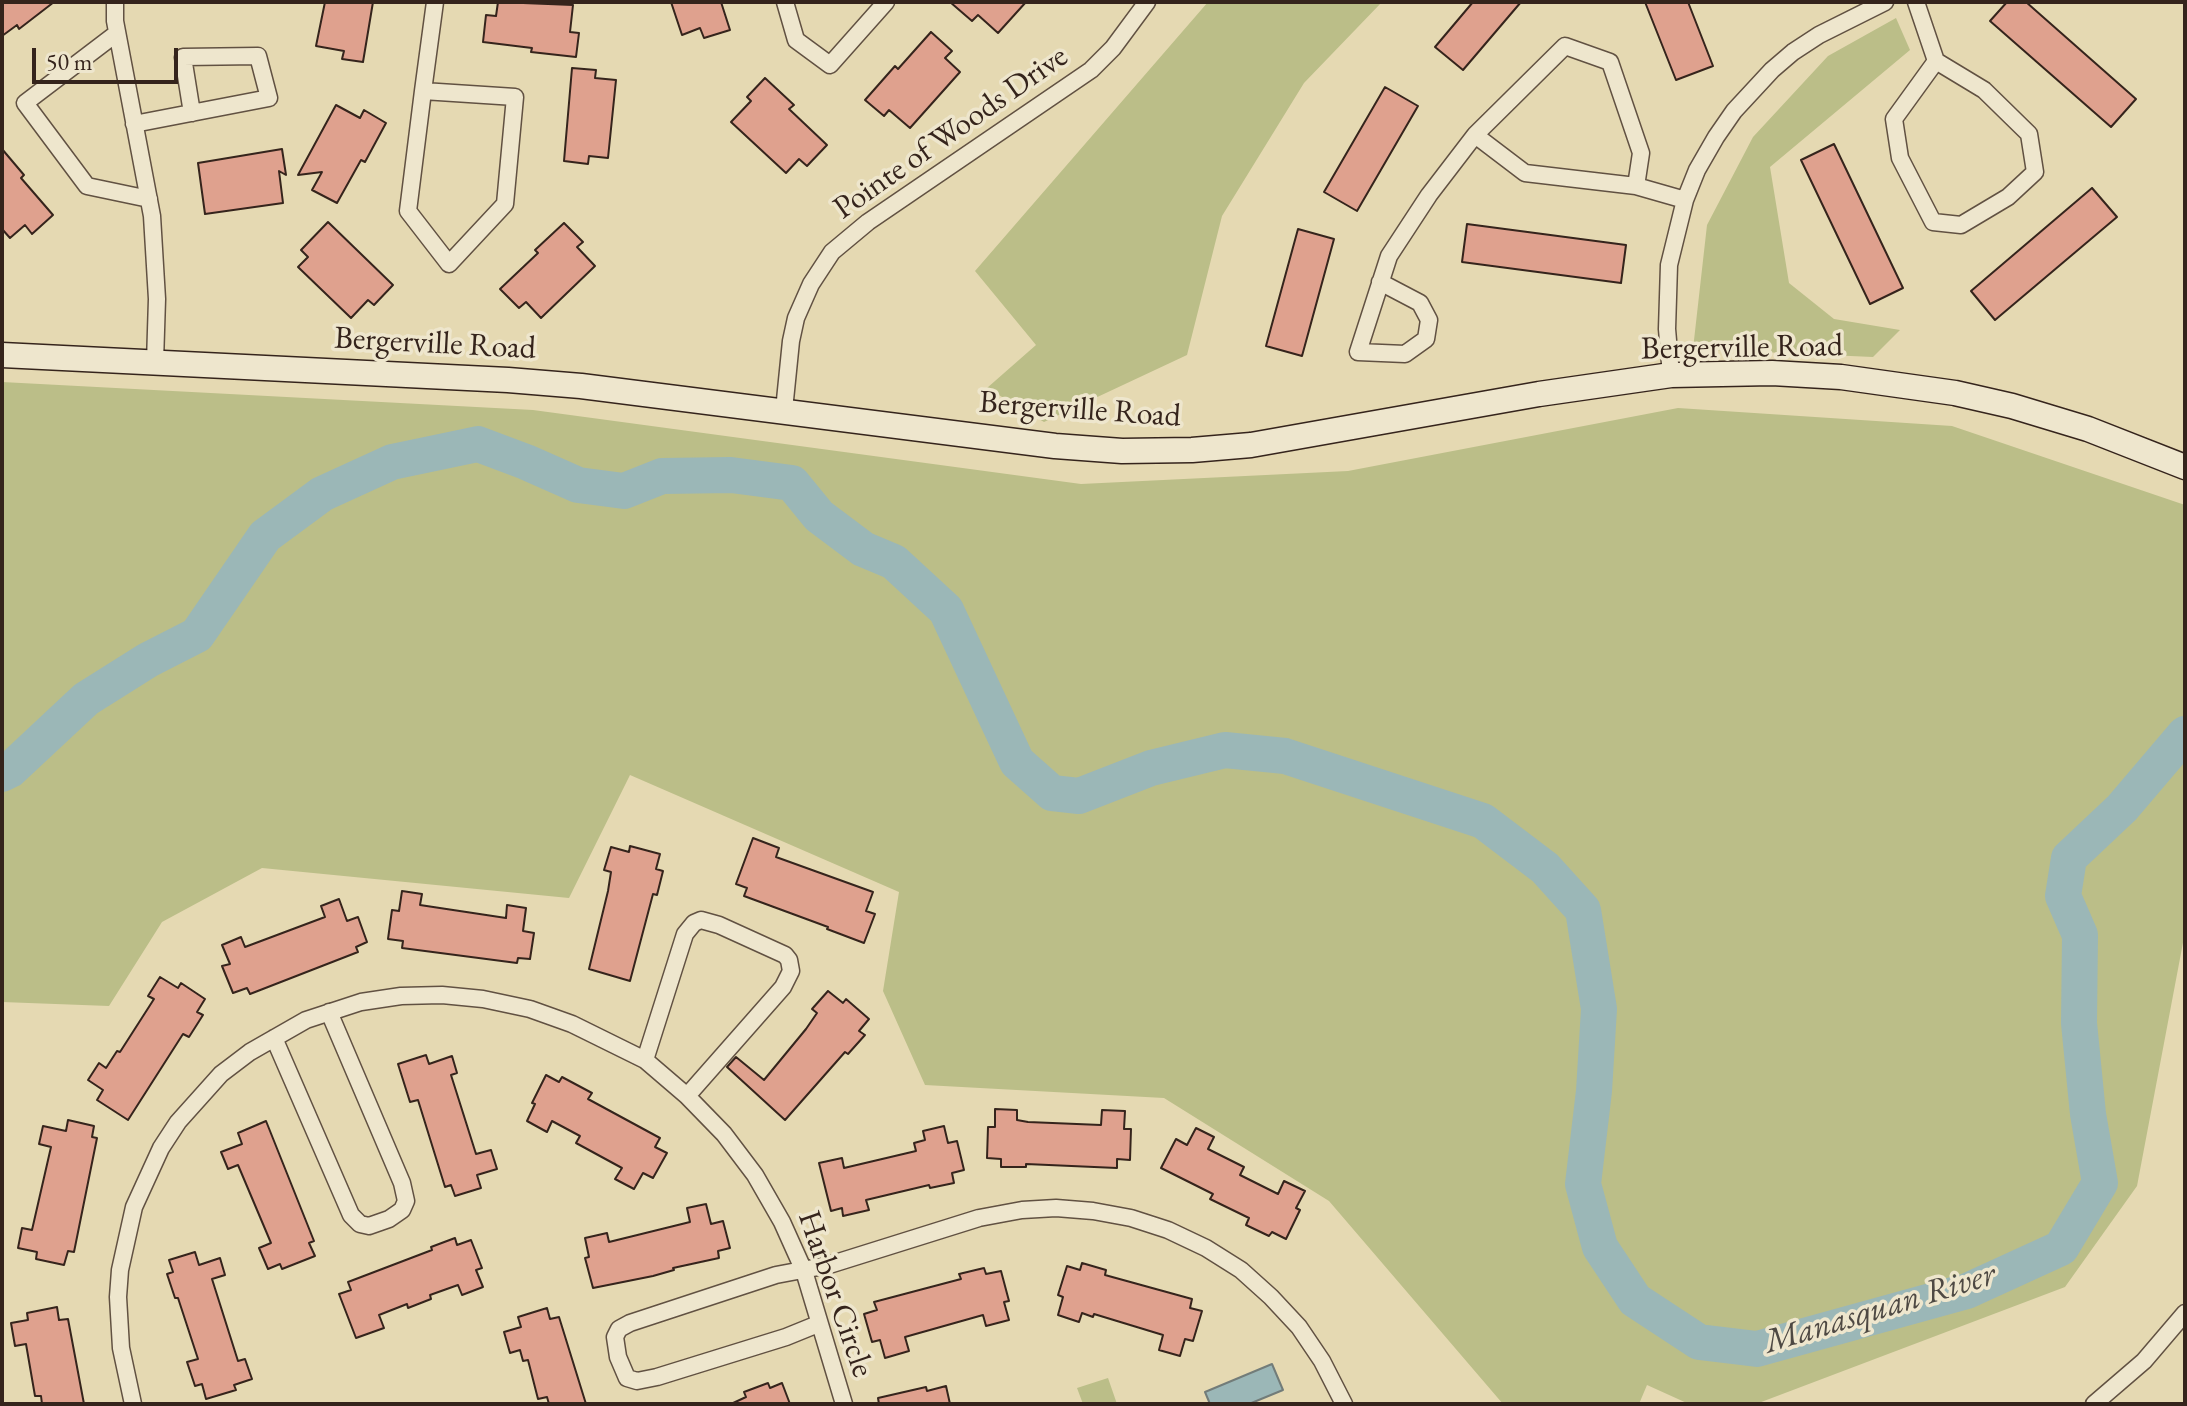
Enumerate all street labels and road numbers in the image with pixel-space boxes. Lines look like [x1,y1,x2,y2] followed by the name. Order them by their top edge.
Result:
[827,38,1075,228] street label: Pointe of Woods Drive
[333,320,537,368] street label: Bergerville Road
[1641,327,1843,369] street label: Bergerville Road
[978,384,1182,436] street label: Bergerville Road
[789,1206,881,1382] street label: Harbor Circle

